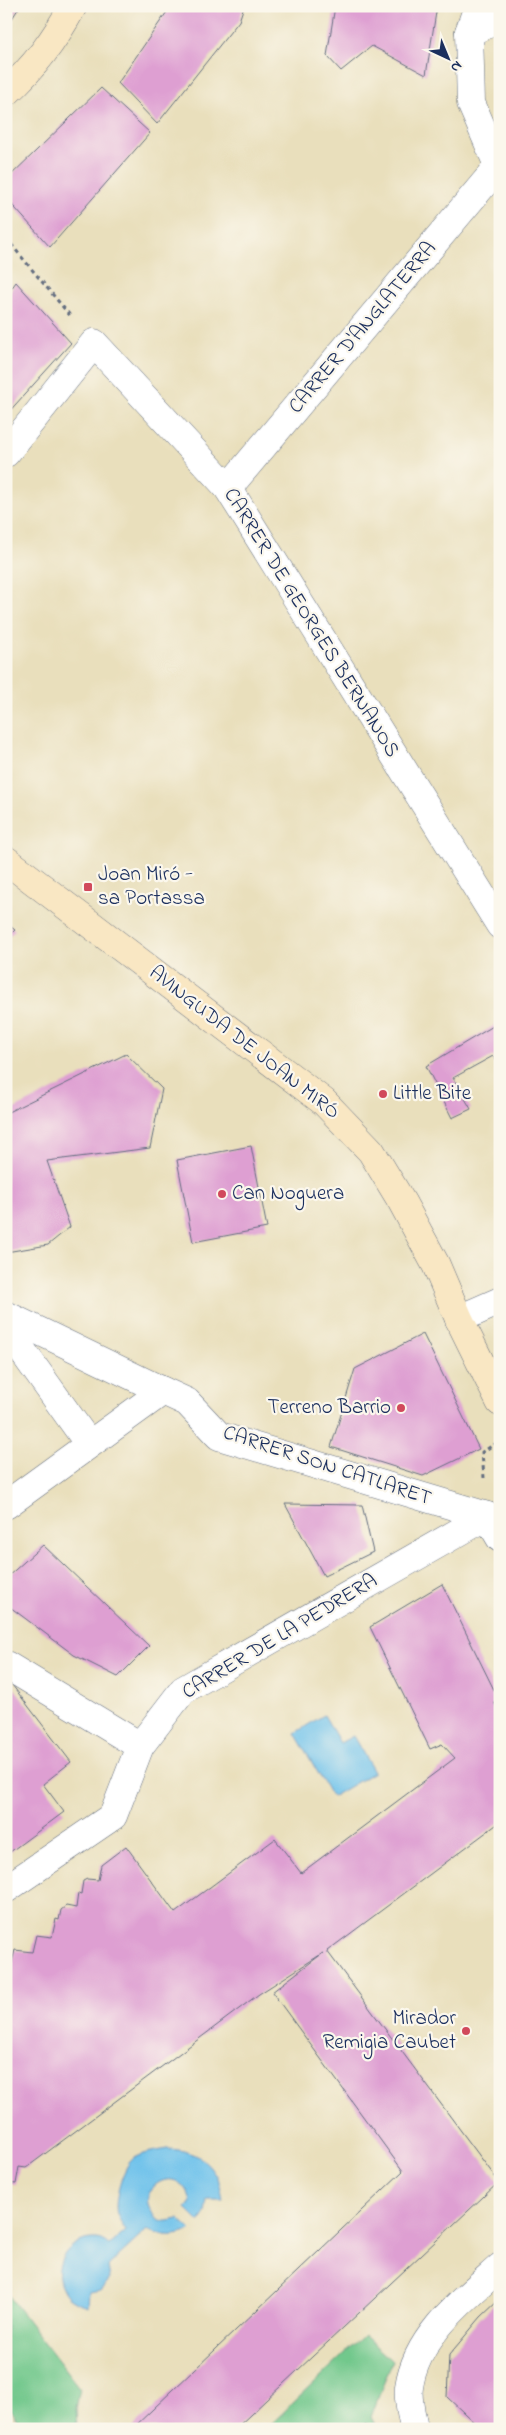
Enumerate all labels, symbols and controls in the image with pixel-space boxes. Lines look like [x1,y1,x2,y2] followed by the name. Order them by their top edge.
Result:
[424,32,474,82] north arrow
[445,55,467,77] text: N
[282,235,444,421] street label: CARRER D'ANGLATERRA
[215,483,407,763] street label: CARRER DE GEORGES BERNANOS
[98,860,205,914] place label: Joan Miró - sa Portassa
[82,881,94,893] marker: Joan Miró - sa Portassa
[142,959,346,1127] street label: AVINGUDA DE JOAN MIRÓ
[393,1079,472,1109] place label: Little Bite
[377,1088,389,1100] marker: Little Bite
[232,1179,344,1211] place label: Can Noguera
[216,1188,228,1200] marker: Can Noguera
[267,1393,391,1423] place label: Terreno Barrio
[395,1402,407,1414] marker: Terreno Barrio
[219,1418,435,1514] street label: CARRER SON CATLARET
[177,1567,383,1707] street label: CARRER DE LA PEDRERA
[323,2004,456,2060] place label: Mirador Remigia Caubet
[460,2025,472,2037] marker: Mirador Remigia Caubet

